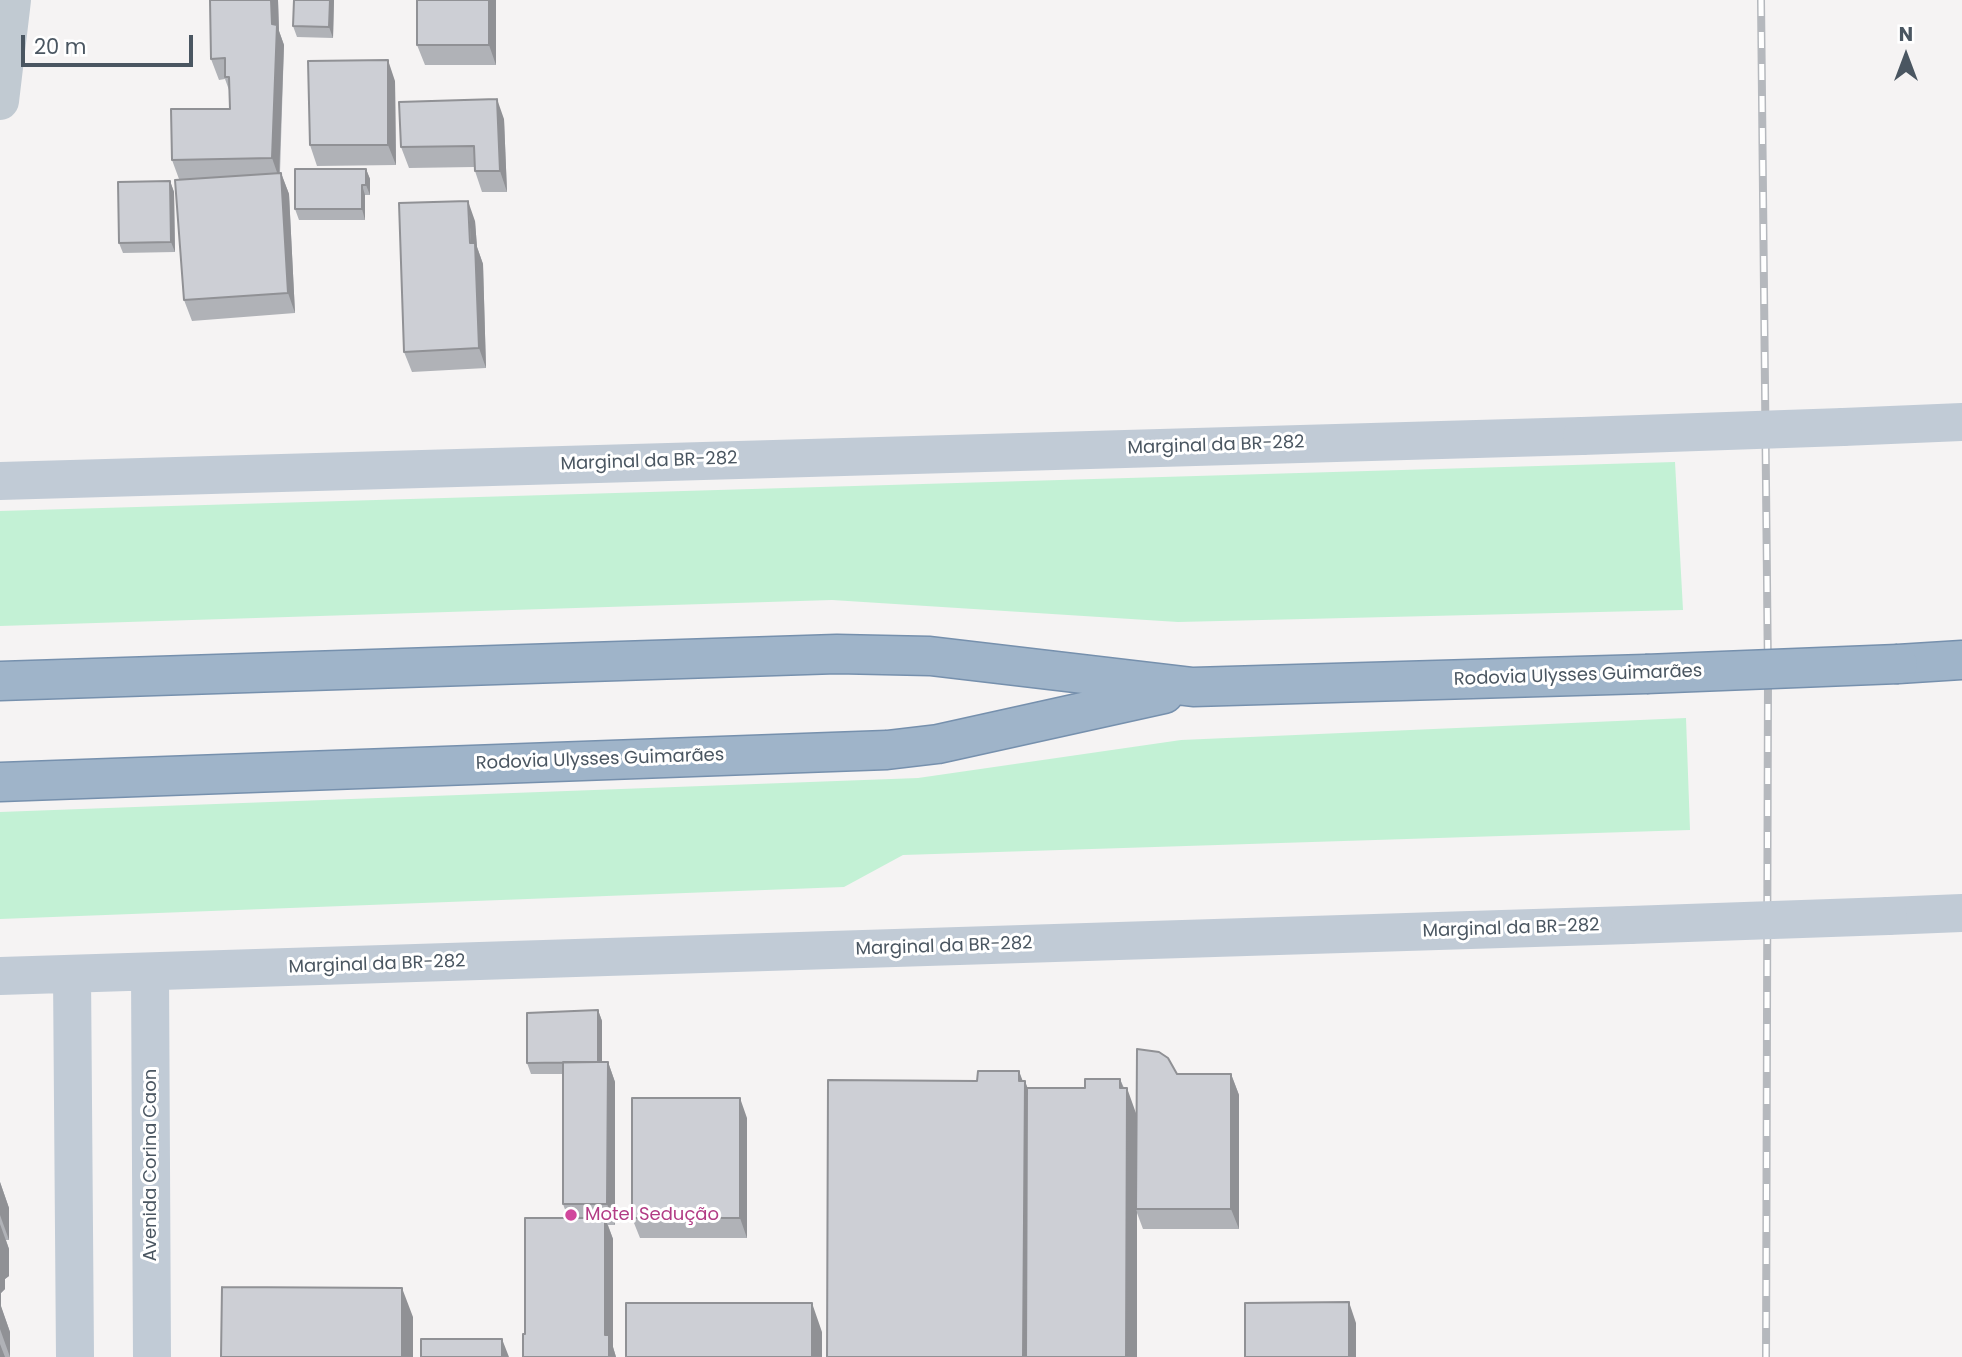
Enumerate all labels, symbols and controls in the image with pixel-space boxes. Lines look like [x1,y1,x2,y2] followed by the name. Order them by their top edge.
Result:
[24,21,196,65] scale bar
[1871,21,1941,91] north arrow
[1899,21,1913,48] text: N
[34,32,87,61] text: 20 m
[1127,432,1305,460] street label: Marginal da BR-282
[560,448,738,476] street label: Marginal da BR-282
[1453,661,1703,691] street label: Rodovia Ulysses Guimarães
[475,745,725,775] street label: Rodovia Ulysses Guimarães
[1422,915,1600,943] street label: Marginal da BR-282
[855,933,1033,961] street label: Marginal da BR-282
[288,951,466,979] street label: Marginal da BR-282
[140,1069,162,1261] street label: Avenida Corina Caon
[585,1204,719,1226] place label: Motel Sedução
[563,1207,579,1223] marker: Motel Sedução

